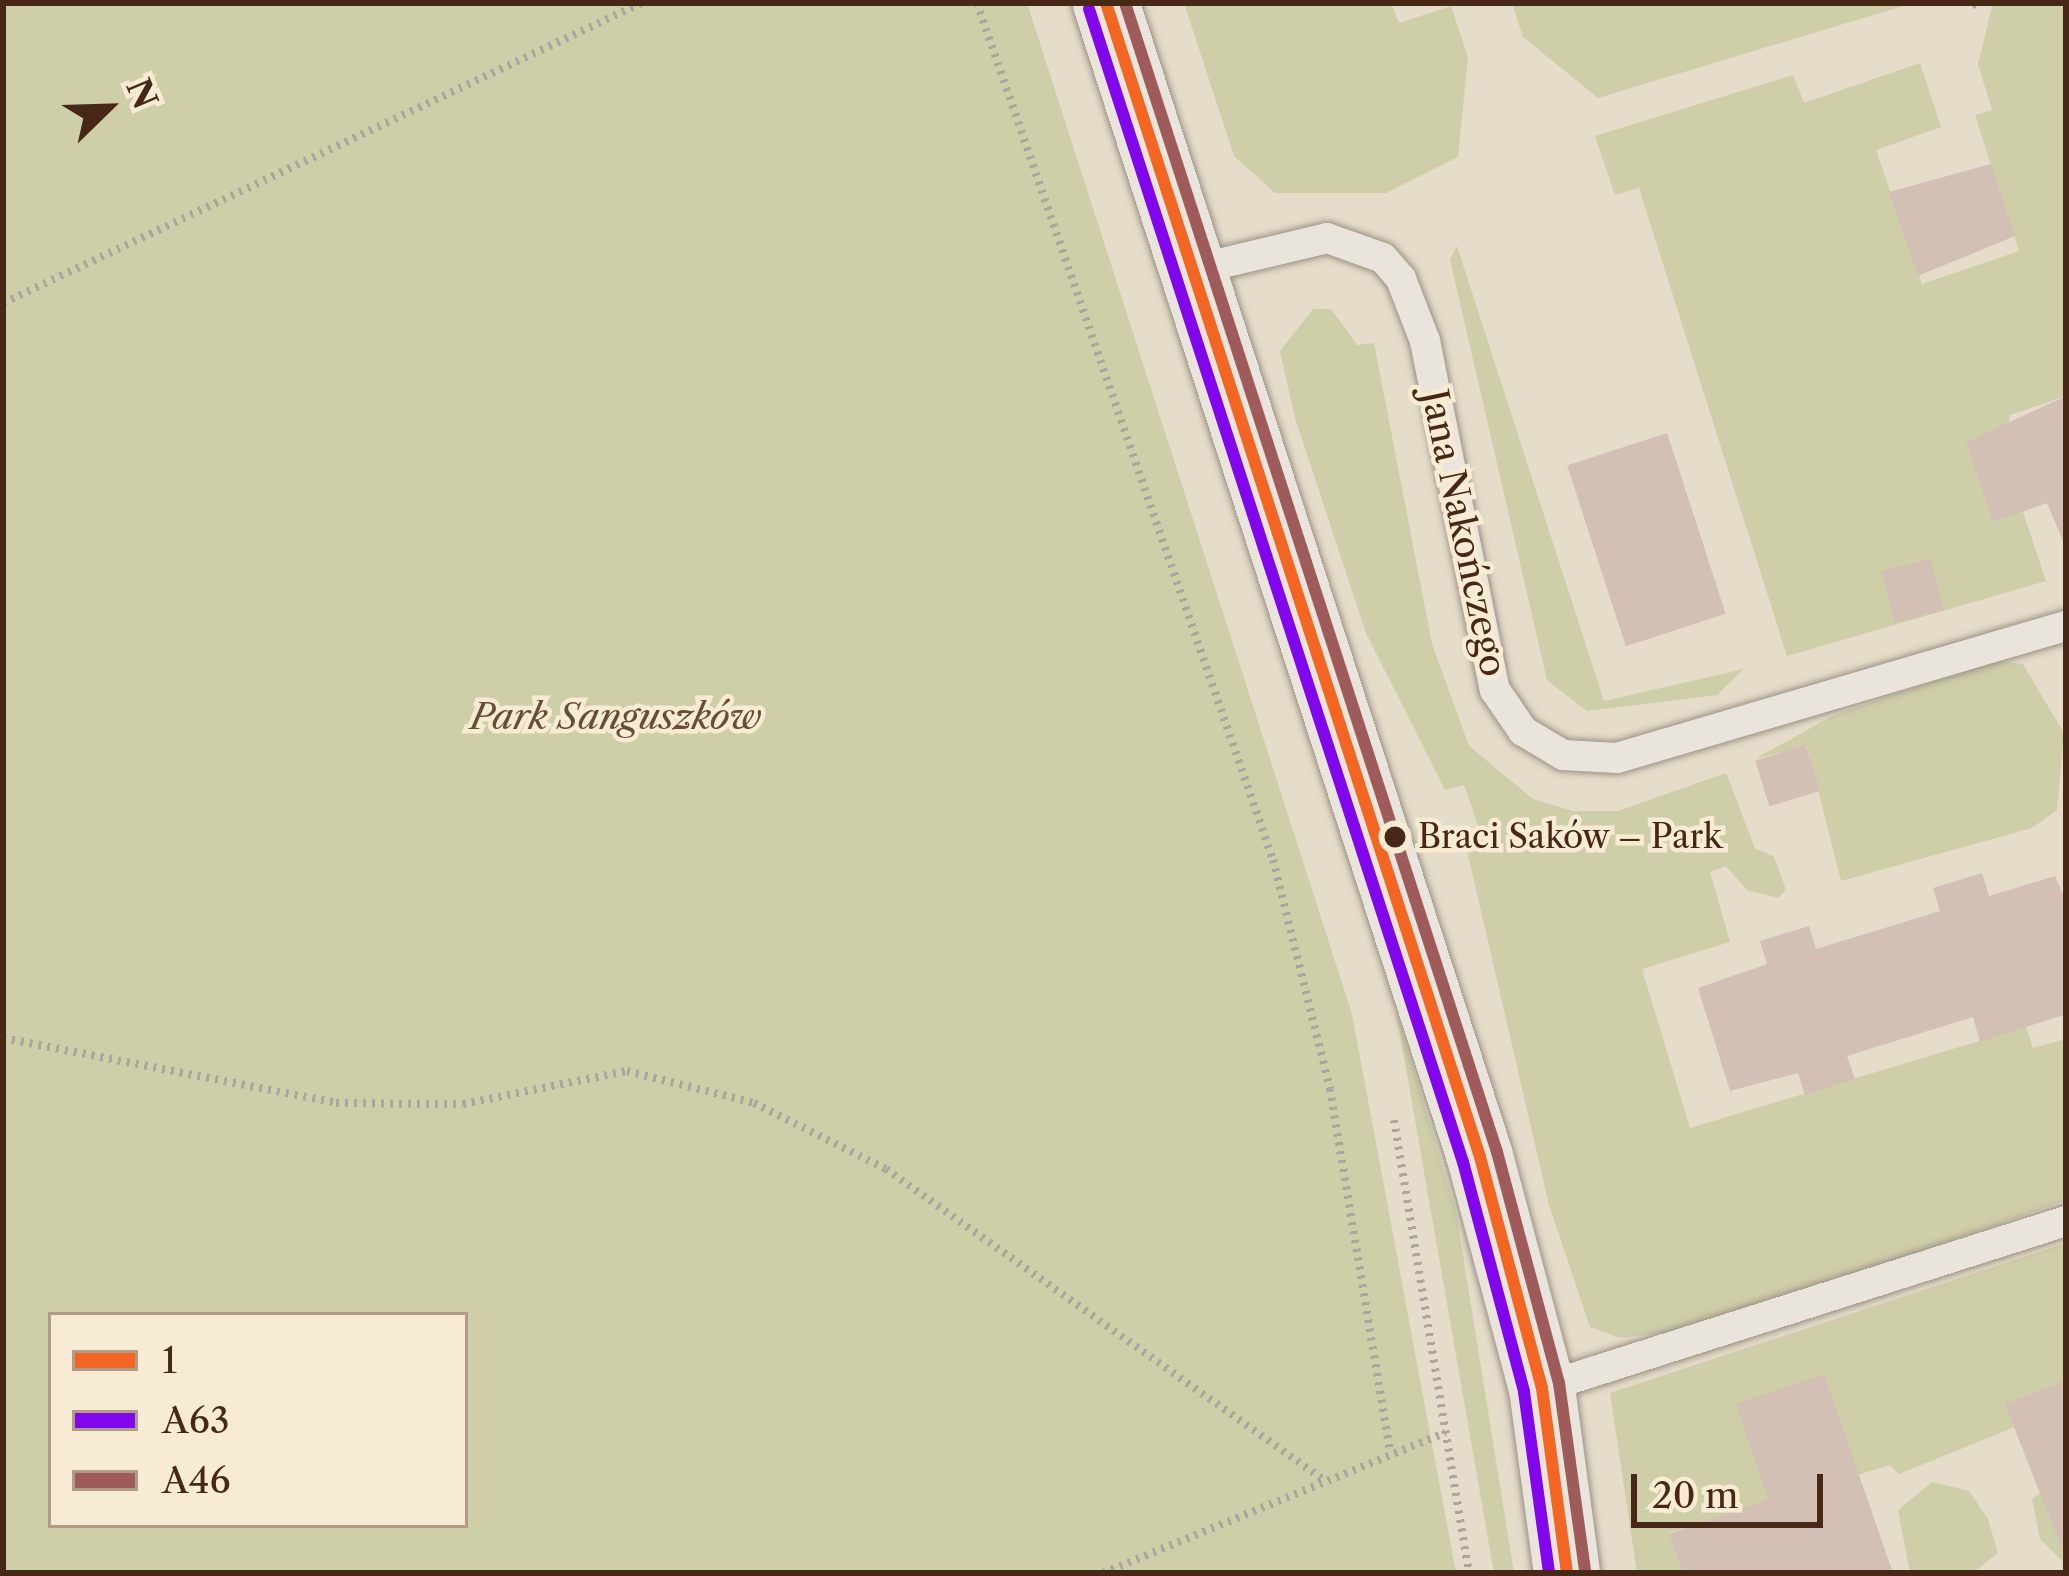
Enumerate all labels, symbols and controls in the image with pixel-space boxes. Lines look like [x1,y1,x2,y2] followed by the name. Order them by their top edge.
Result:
[48,48,168,168] north arrow
[117,73,166,115] text: N
[1412,386,1516,680] street label: Jana Nakończego
[470,695,762,739] park label: Park Sanguszków
[1418,817,1723,857] place label: Braci Saków – Park
[1384,826,1406,848] marker: Braci Saków – Park
[48,1312,468,1528] legend
[162,1338,177,1382] text: 1
[162,1398,230,1442] text: A63
[1637,1450,1829,1524] scale bar
[162,1458,231,1502] text: A46
[1652,1473,1739,1517] text: 20 m

